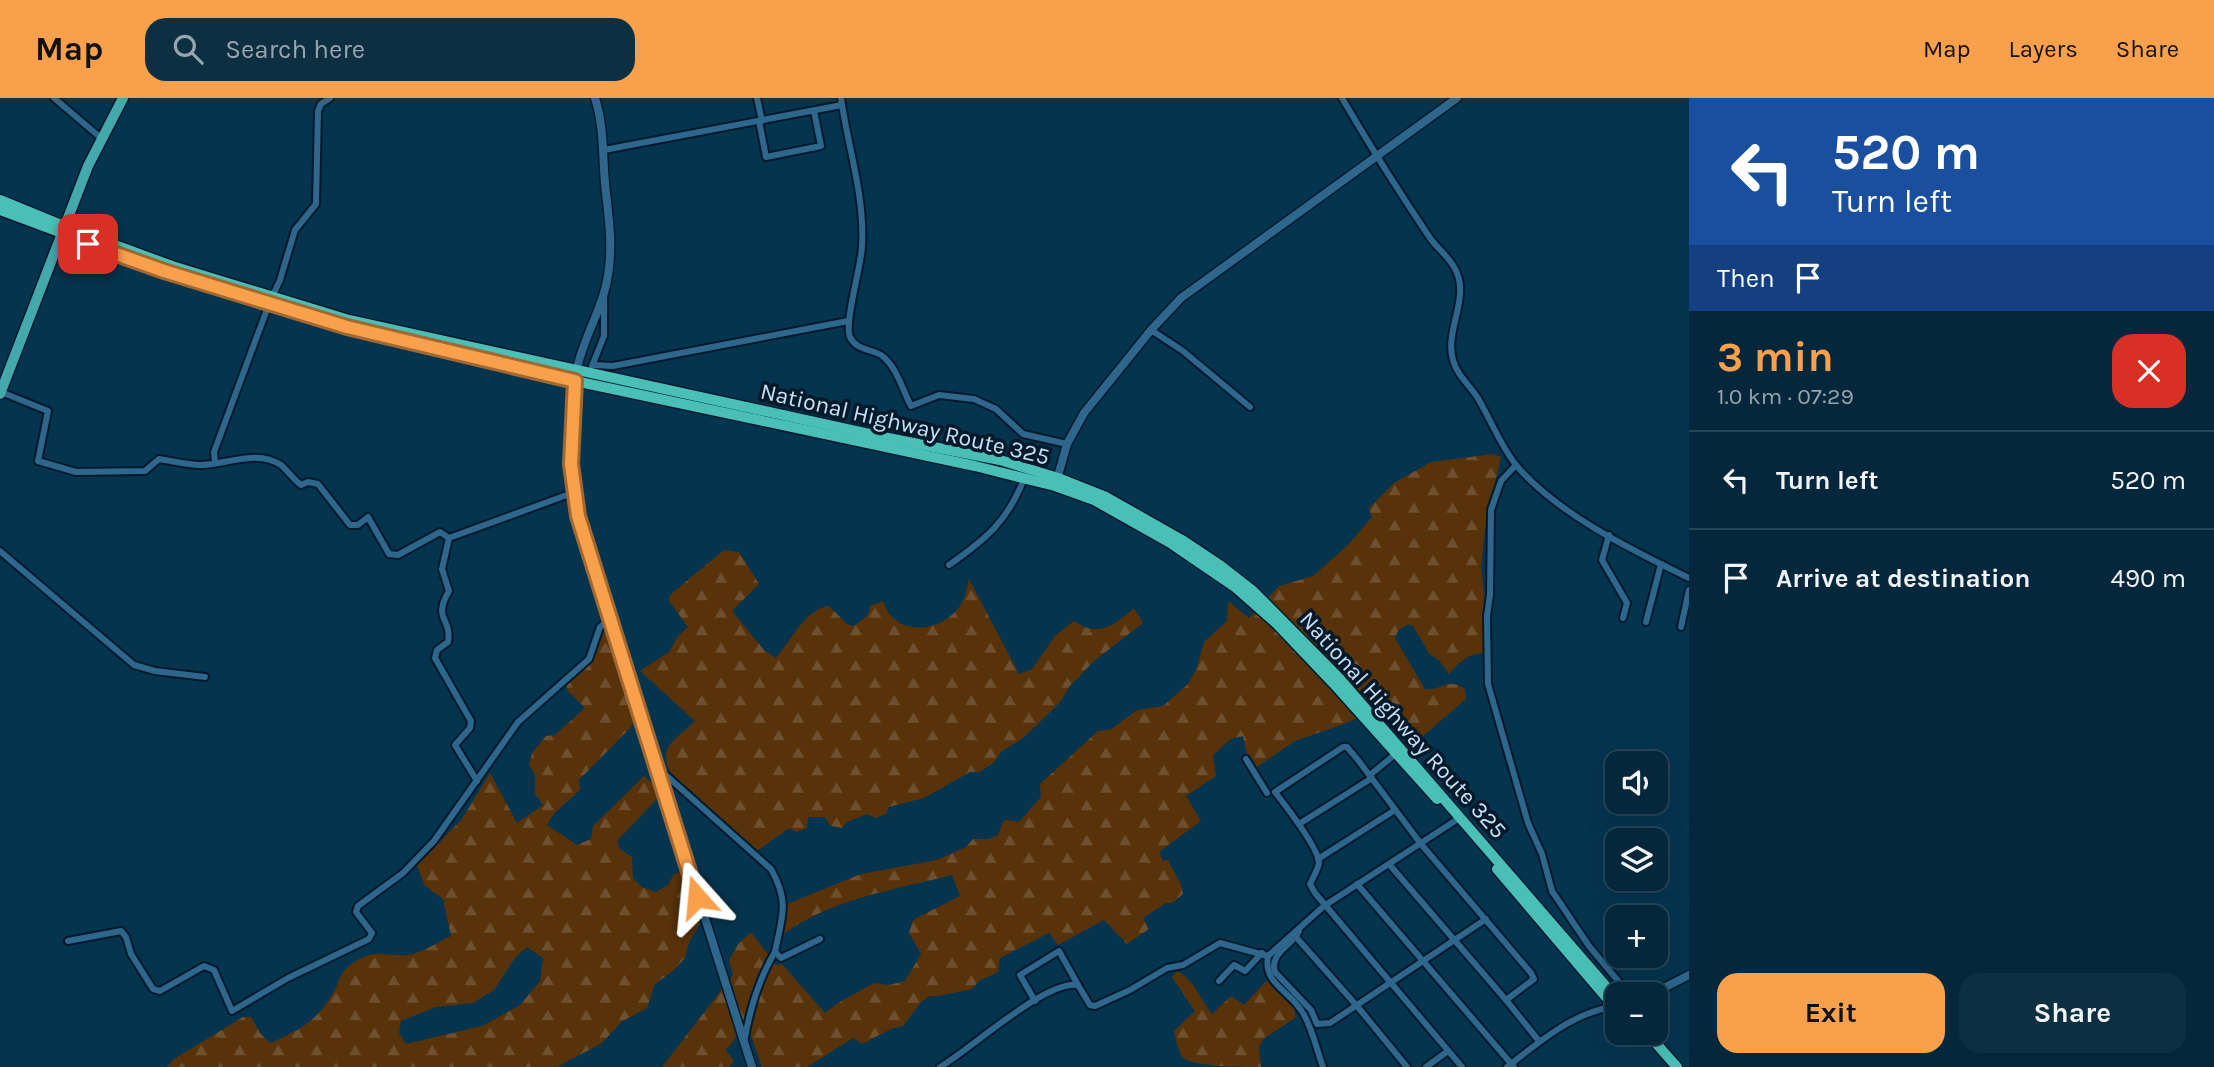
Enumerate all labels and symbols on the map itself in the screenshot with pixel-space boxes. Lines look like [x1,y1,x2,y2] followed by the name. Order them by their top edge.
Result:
[58,214,118,274] pin
[758,378,1052,470] street label: National Highway Route 325
[1294,606,1512,844] street label: National Highway Route 325
[660,860,734,934] position arrow

